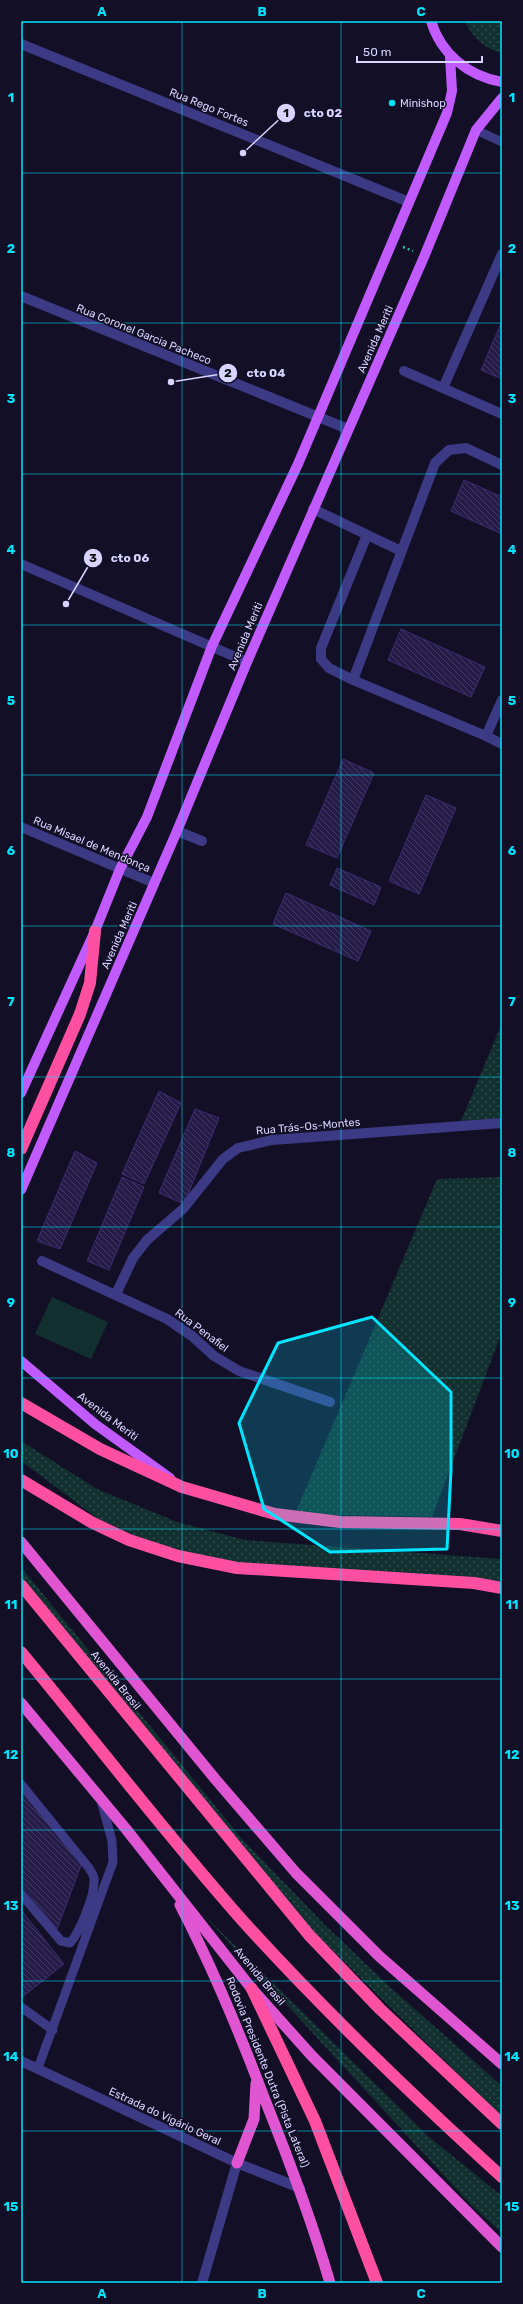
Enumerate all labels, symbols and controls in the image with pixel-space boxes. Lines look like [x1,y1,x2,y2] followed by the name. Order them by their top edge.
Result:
[97,4,107,19] text: A
[257,4,267,19] text: B
[416,4,426,19] text: C
[357,38,482,64] scale bar
[363,45,391,59] text: 50 m
[167,86,251,129] street label: Rua Rego Fortes
[8,90,14,105] text: 1
[509,90,515,105] text: 1
[400,97,446,110] place label: Minishop
[387,98,397,108] marker: Minishop
[276,101,350,125] callout: cto 02
[283,106,289,120] text: 1
[304,106,342,120] text: cto 02
[7,241,15,256] text: 2
[508,241,516,256] text: 2
[74,301,213,368] street label: Rua Coronel Garcia Pacheco
[355,303,396,375] street label: Avenida Meriti
[218,361,293,385] callout: cto 04
[224,366,232,380] text: 2
[247,366,285,380] text: cto 04
[7,391,16,406] text: 3
[508,391,517,406] text: 3
[7,542,16,557] text: 4
[508,542,517,557] text: 4
[83,546,158,570] callout: cto 06
[89,551,97,565] text: 3
[111,551,149,565] text: cto 06
[225,600,266,672] street label: Avenida Meriti
[7,693,15,708] text: 5
[508,693,516,708] text: 5
[31,814,152,875] street label: Rua Misael de Mendonça
[7,843,16,858] text: 6
[508,843,517,858] text: 6
[99,899,140,971] street label: Avenida Meriti
[7,994,15,1009] text: 7
[508,994,516,1009] text: 7
[255,1115,361,1138] street label: Rua Trás-Os-Montes
[7,1145,16,1160] text: 8
[508,1145,517,1160] text: 8
[7,1295,15,1310] text: 9
[508,1295,516,1310] text: 9
[173,1306,231,1355] street label: Rua Penafiel
[75,1389,141,1443] street label: Avenida Meriti
[3,1446,19,1461] text: 10
[504,1446,520,1461] text: 10
[5,1597,17,1612] text: 11
[506,1597,518,1612] text: 11
[88,1648,143,1712] street label: Avenida Brasil
[4,1747,18,1762] text: 12
[505,1747,519,1762] text: 12
[3,1898,19,1913] text: 13
[504,1898,520,1913] text: 13
[231,1944,288,2008] street label: Avenida Brasil
[223,1975,312,2170] street label: Rodovia Presidente Dutra (Pista Lateral)
[3,2049,19,2064] text: 14
[504,2049,520,2064] text: 14
[107,2085,223,2148] street label: Estrada do Vigário Geral
[4,2199,18,2214] text: 15
[505,2199,519,2214] text: 15
[97,2286,107,2301] text: A
[257,2286,267,2301] text: B
[416,2286,426,2301] text: C

